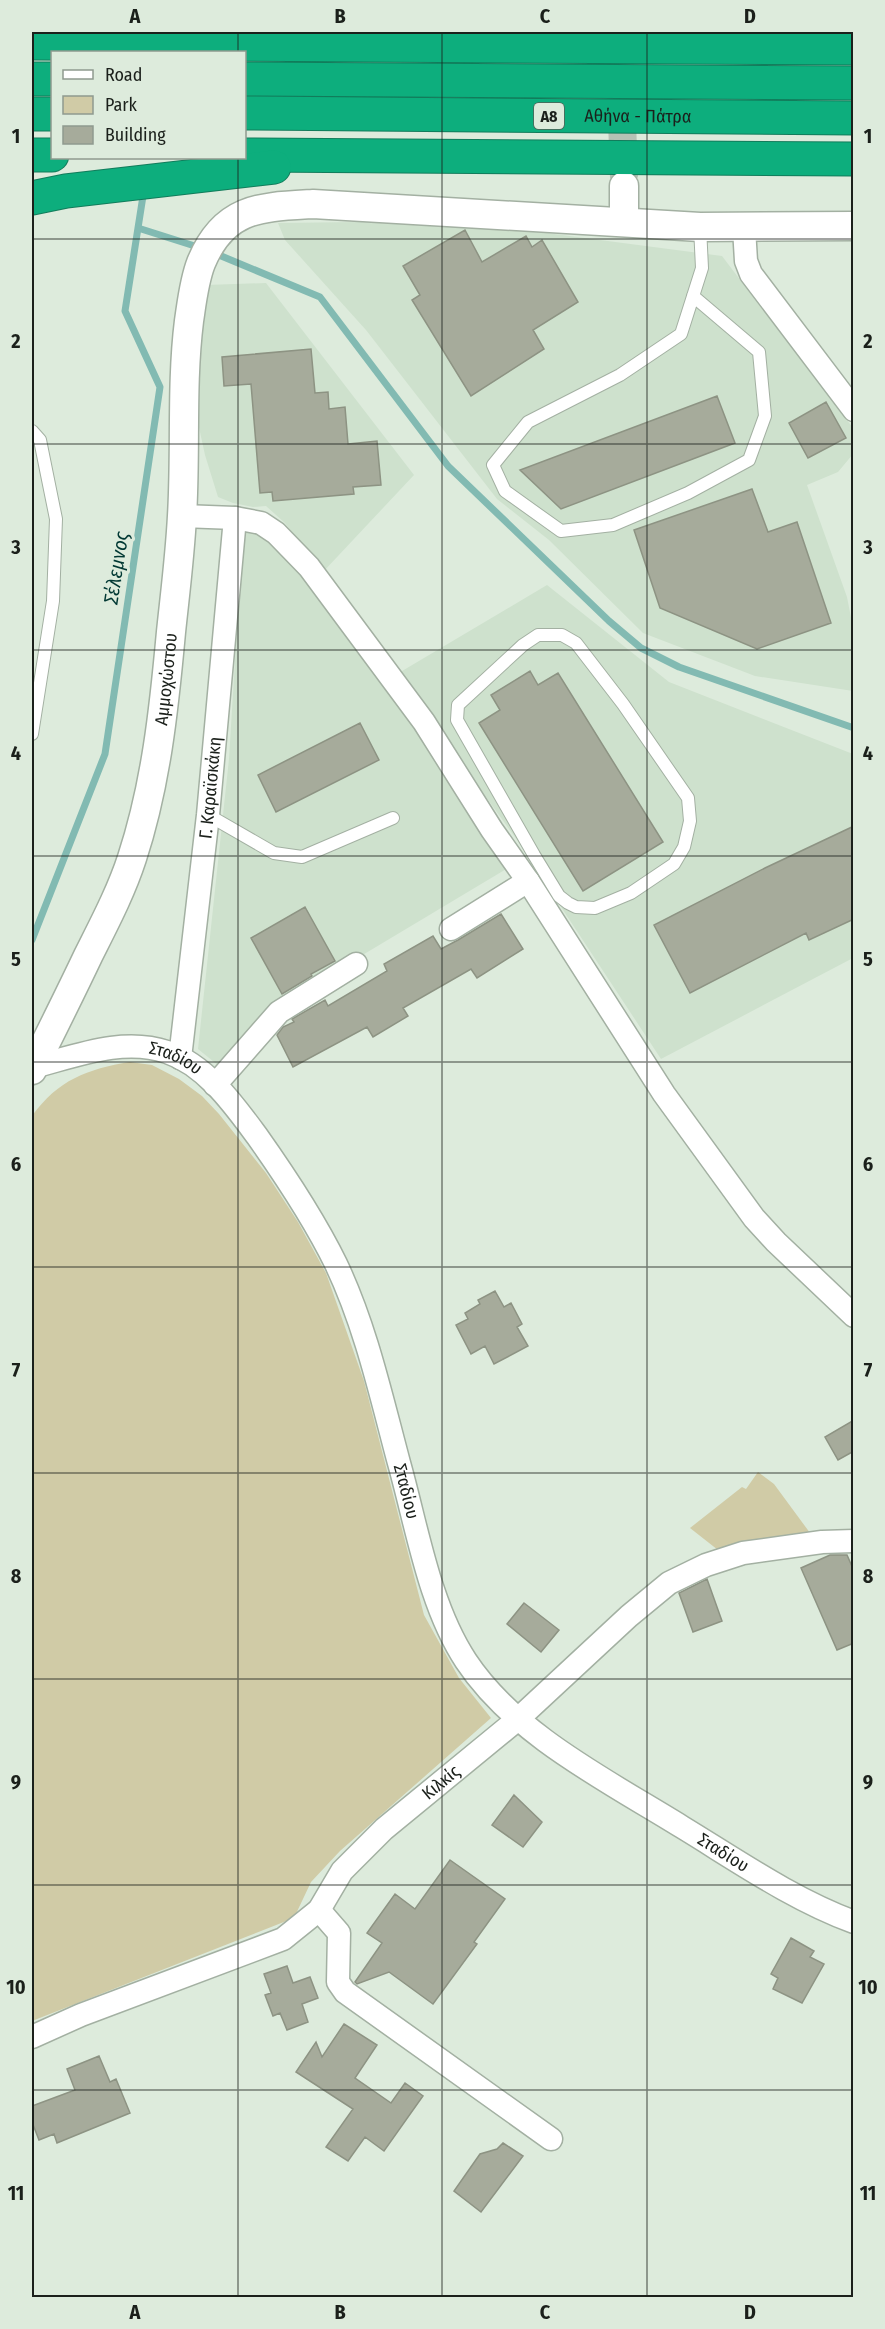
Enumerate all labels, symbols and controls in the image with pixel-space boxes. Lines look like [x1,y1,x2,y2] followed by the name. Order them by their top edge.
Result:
[129,4,142,28] text: A
[334,4,346,28] text: B
[540,4,551,28] text: C
[744,4,756,28] text: D
[51,51,246,159] legend
[105,64,142,86] text: Road
[105,94,138,116] text: Park
[534,103,564,129] road number: Α8
[584,105,692,128] street label: Αθήνα - Πάτρα
[12,124,20,148] text: 1
[105,124,166,146] text: Building
[864,124,872,148] text: 1
[10,329,21,353] text: 2
[862,329,873,353] text: 2
[98,529,134,606] water label: Σέλεμνος
[10,535,21,559] text: 3
[862,535,873,559] text: 3
[150,632,182,727] street label: Αμμοχώστου
[194,736,226,840] street label: Γ. Καραϊσκάκη
[11,741,21,765] text: 4
[863,741,873,765] text: 4
[11,947,21,971] text: 5
[863,947,873,971] text: 5
[147,1037,207,1079] street label: Σταδίου
[11,1152,21,1176] text: 6
[863,1152,873,1176] text: 6
[12,1358,21,1382] text: 7
[864,1358,873,1382] text: 7
[389,1461,424,1521] street label: Σταδίου
[11,1564,22,1588] text: 8
[863,1564,874,1588] text: 8
[417,1760,465,1804] street label: Κιλκίς
[11,1770,21,1794] text: 9
[863,1770,873,1794] text: 9
[694,1828,753,1877] street label: Σταδίου
[6,1975,26,1999] text: 10
[858,1975,878,1999] text: 10
[8,2181,24,2205] text: 11
[860,2181,876,2205] text: 11
[129,2300,142,2324] text: A
[334,2300,346,2324] text: B
[540,2300,551,2324] text: C
[744,2300,756,2324] text: D

